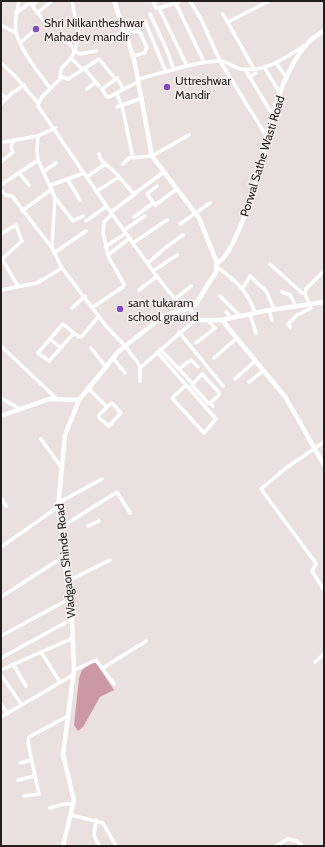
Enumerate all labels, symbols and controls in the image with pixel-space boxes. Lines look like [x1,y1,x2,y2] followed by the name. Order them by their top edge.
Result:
[44,15,144,44] place label: Shri Nilkantheshwar Mahadev mandir
[31,24,41,34] marker: Shri Nilkantheshwar Mahadev mandir
[175,73,231,102] place label: Uttreshwar Mandir
[162,82,172,92] marker: Uttreshwar Mandir
[236,94,288,218] street label: Porwal Sathe Wasti Road
[128,295,199,324] place label: sant tukaram school graund
[115,304,125,314] marker: sant tukaram school graund
[52,503,78,619] street label: Wadgaon Shinde Road

